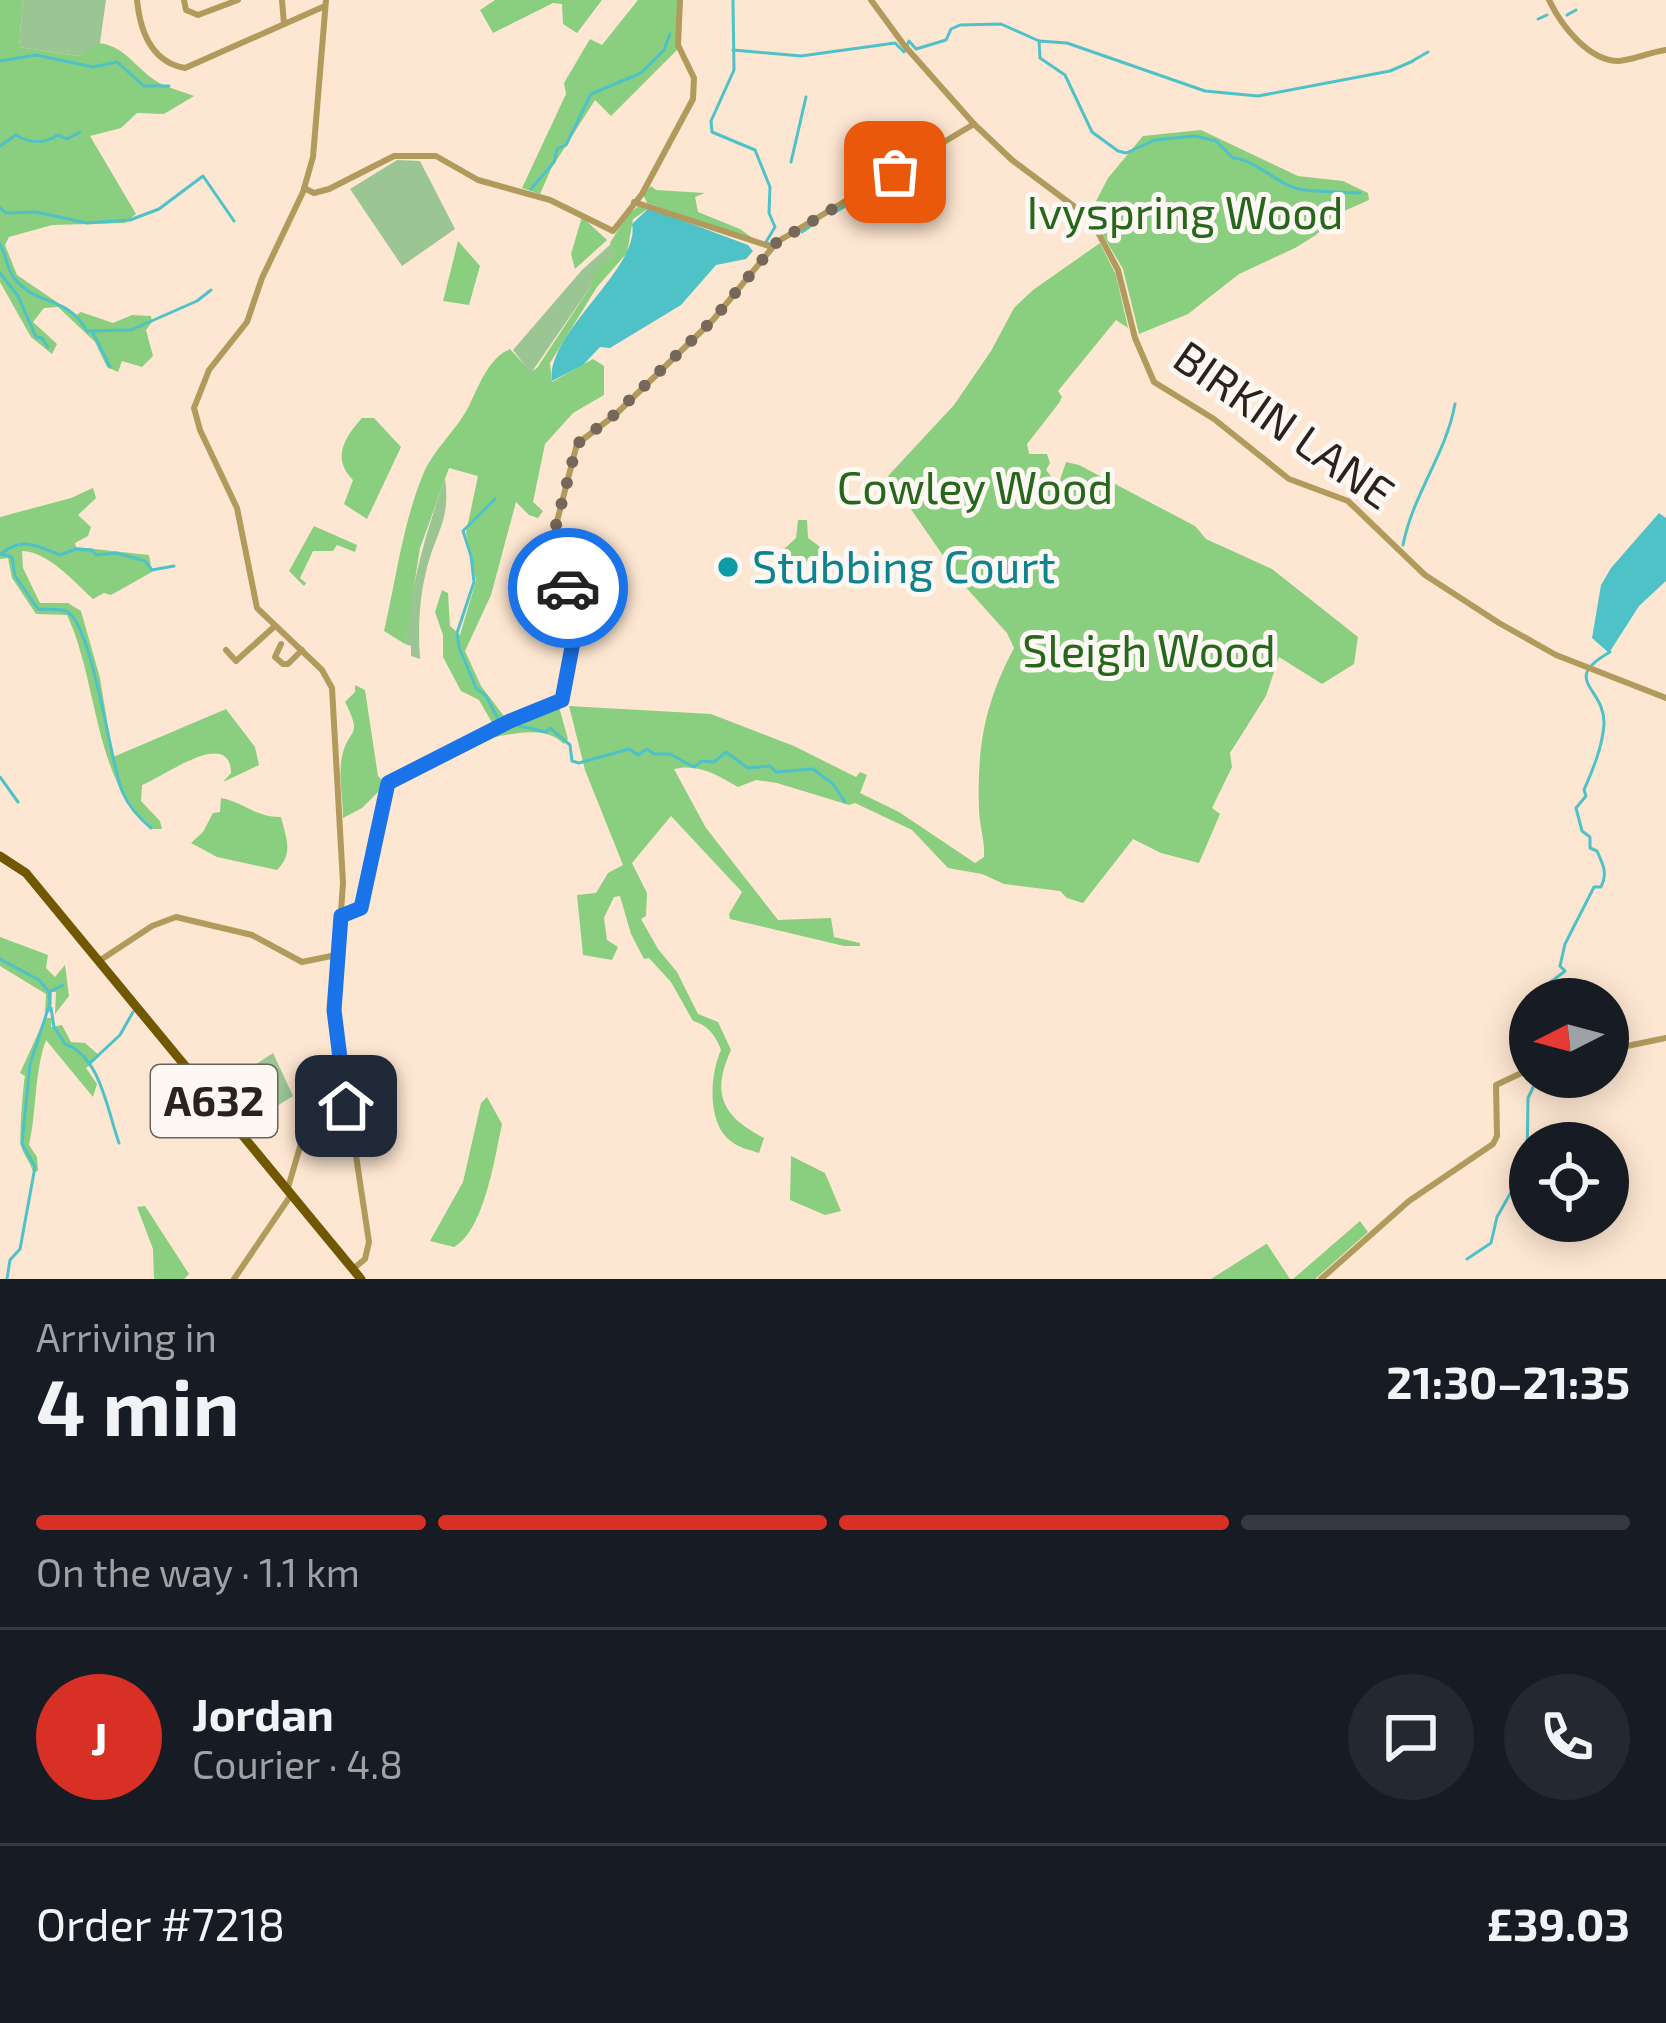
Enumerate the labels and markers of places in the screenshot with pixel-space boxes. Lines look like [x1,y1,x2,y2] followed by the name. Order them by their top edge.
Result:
[844,121,946,223] pin
[752,538,1056,592] place label: Stubbing Court
[715,554,741,580] marker: Stubbing Court
[295,1055,397,1157] pin

